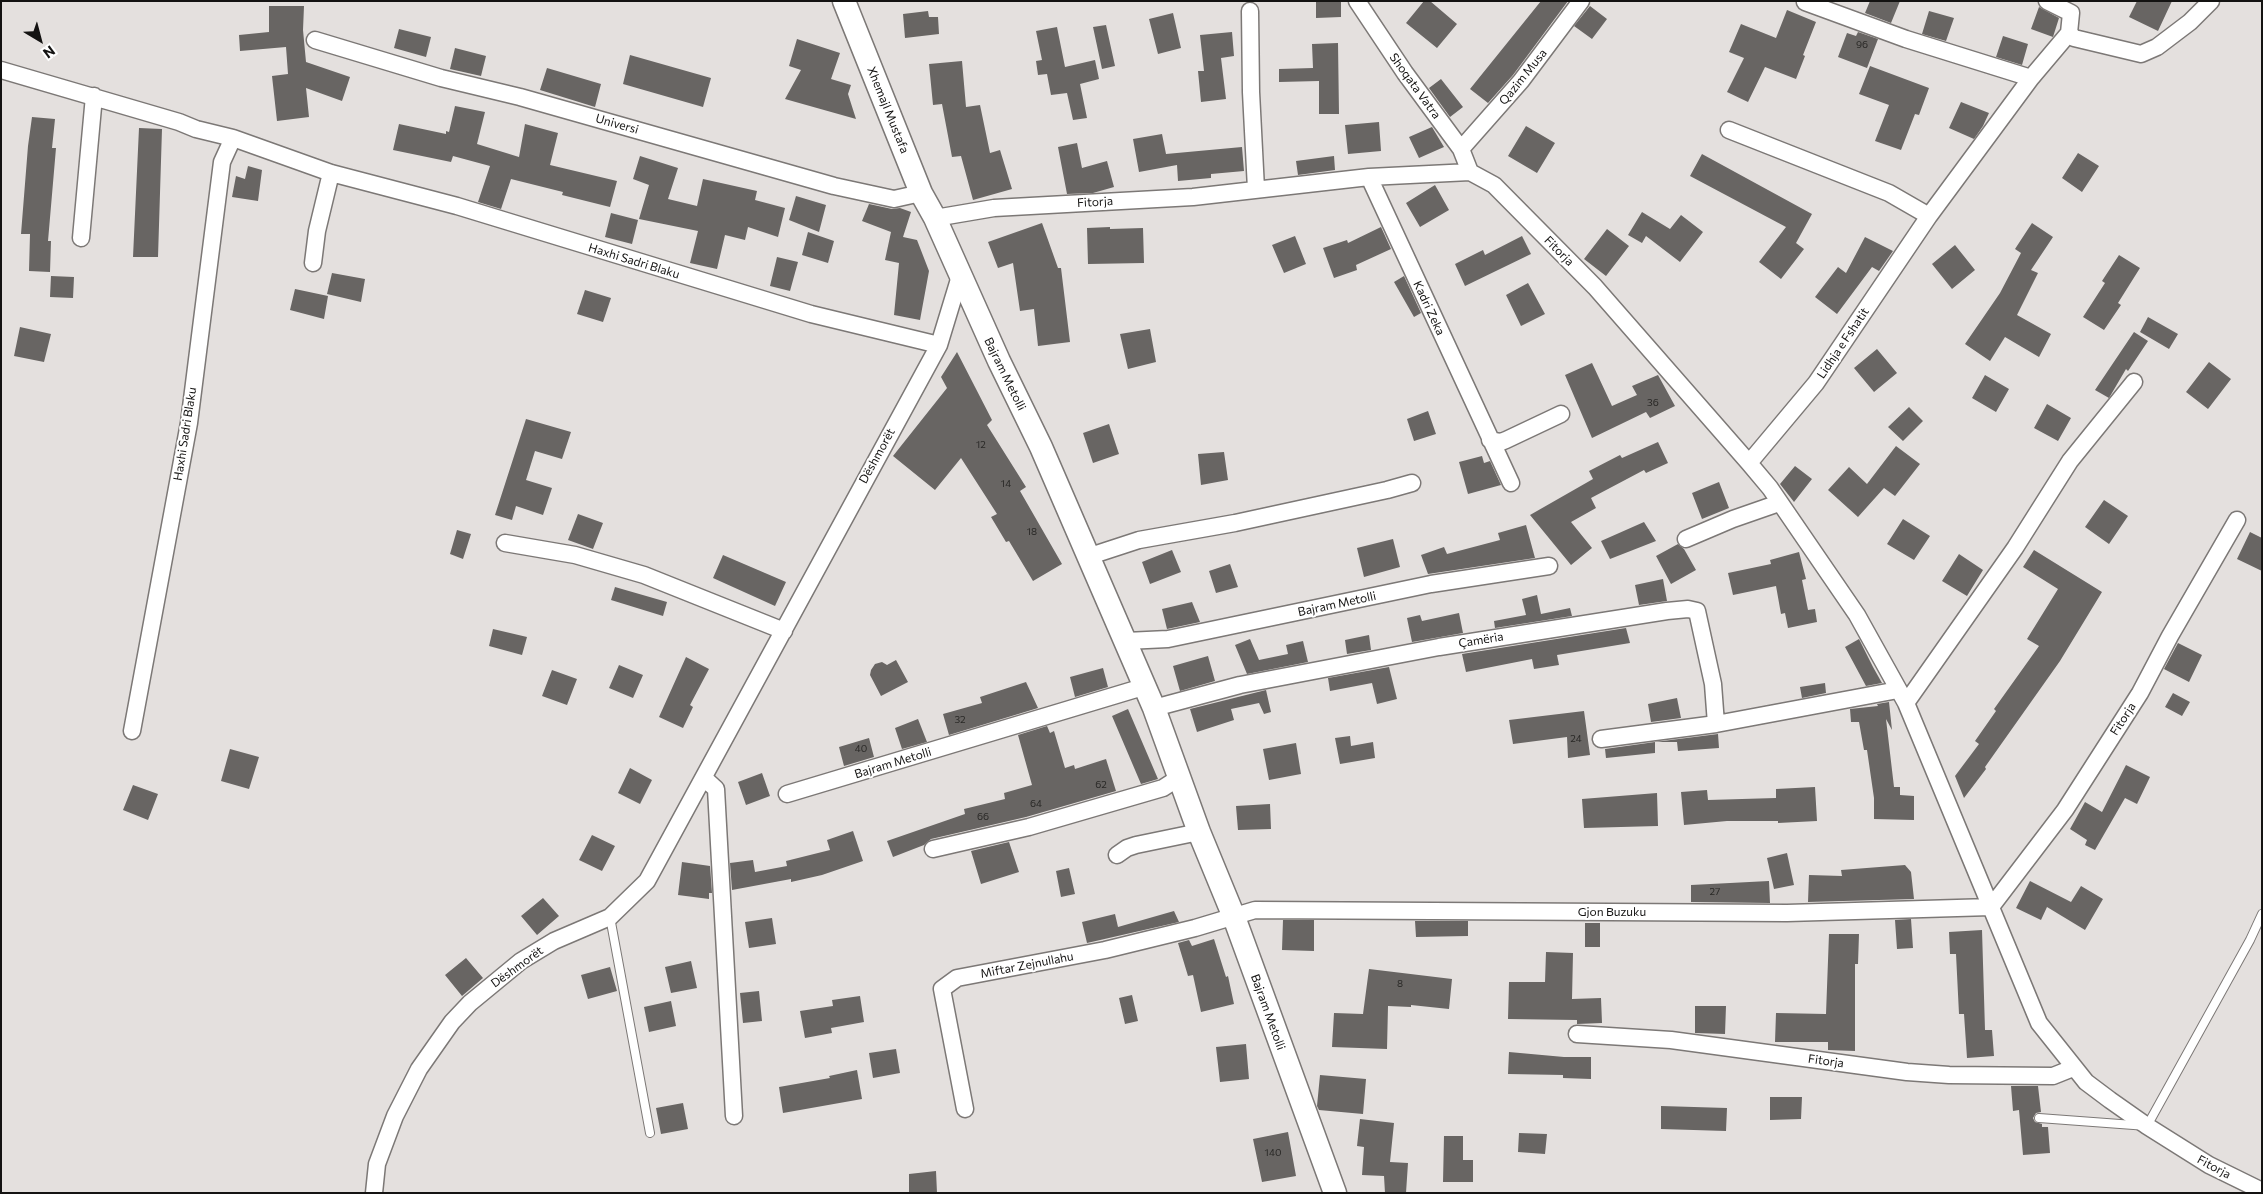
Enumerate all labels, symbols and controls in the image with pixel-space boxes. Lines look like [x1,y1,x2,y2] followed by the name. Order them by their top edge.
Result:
[15,15,65,65] north arrow
[1856,39,1868,51] house number: 96
[40,42,59,62] text: N
[1496,46,1550,108] street label: Qazim Musa
[1386,50,1444,122] street label: Shoqata Vatra
[864,65,912,155] street label: Xhemajl Mustafa
[594,111,640,137] street label: Universi
[1077,194,1113,210] street label: Fitorja
[1541,233,1577,269] street label: Fitorja
[587,240,681,282] street label: Haxhi Sadri Blaku
[1410,278,1448,338] street label: Kadri Zeka
[1814,305,1872,381] street label: Lidhja e Fshatit
[981,335,1029,413] street label: Bajram Metolli
[170,386,200,482] street label: Haxhi Sadri Blaku
[1647,397,1659,409] house number: 36
[856,426,898,486] street label: Dëshmorët
[976,439,986,451] house number: 12
[1001,478,1011,490] house number: 14
[1027,526,1037,538] house number: 18
[1297,589,1377,619] street label: Bajram Metolli
[1457,629,1505,651] street label: Çamëria
[2107,700,2139,738] street label: Fitorja
[954,714,966,726] house number: 32
[1570,733,1582,745] house number: 24
[855,743,867,755] house number: 40
[853,744,933,782] street label: Bajram Metolli
[1095,779,1107,791] house number: 62
[1030,798,1042,810] house number: 64
[977,811,989,823] house number: 66
[1710,886,1720,898] house number: 27
[1578,905,1646,919] street label: Gjon Buzuku
[488,943,546,991] street label: Dëshmorët
[979,949,1075,981] street label: Miftar Zejnullahu
[1248,972,1288,1052] street label: Bajram Metolli
[1397,978,1403,990] house number: 8
[1807,1051,1845,1071] street label: Fitorja
[1265,1147,1281,1159] house number: 140
[2195,1152,2233,1182] street label: Fitorja

